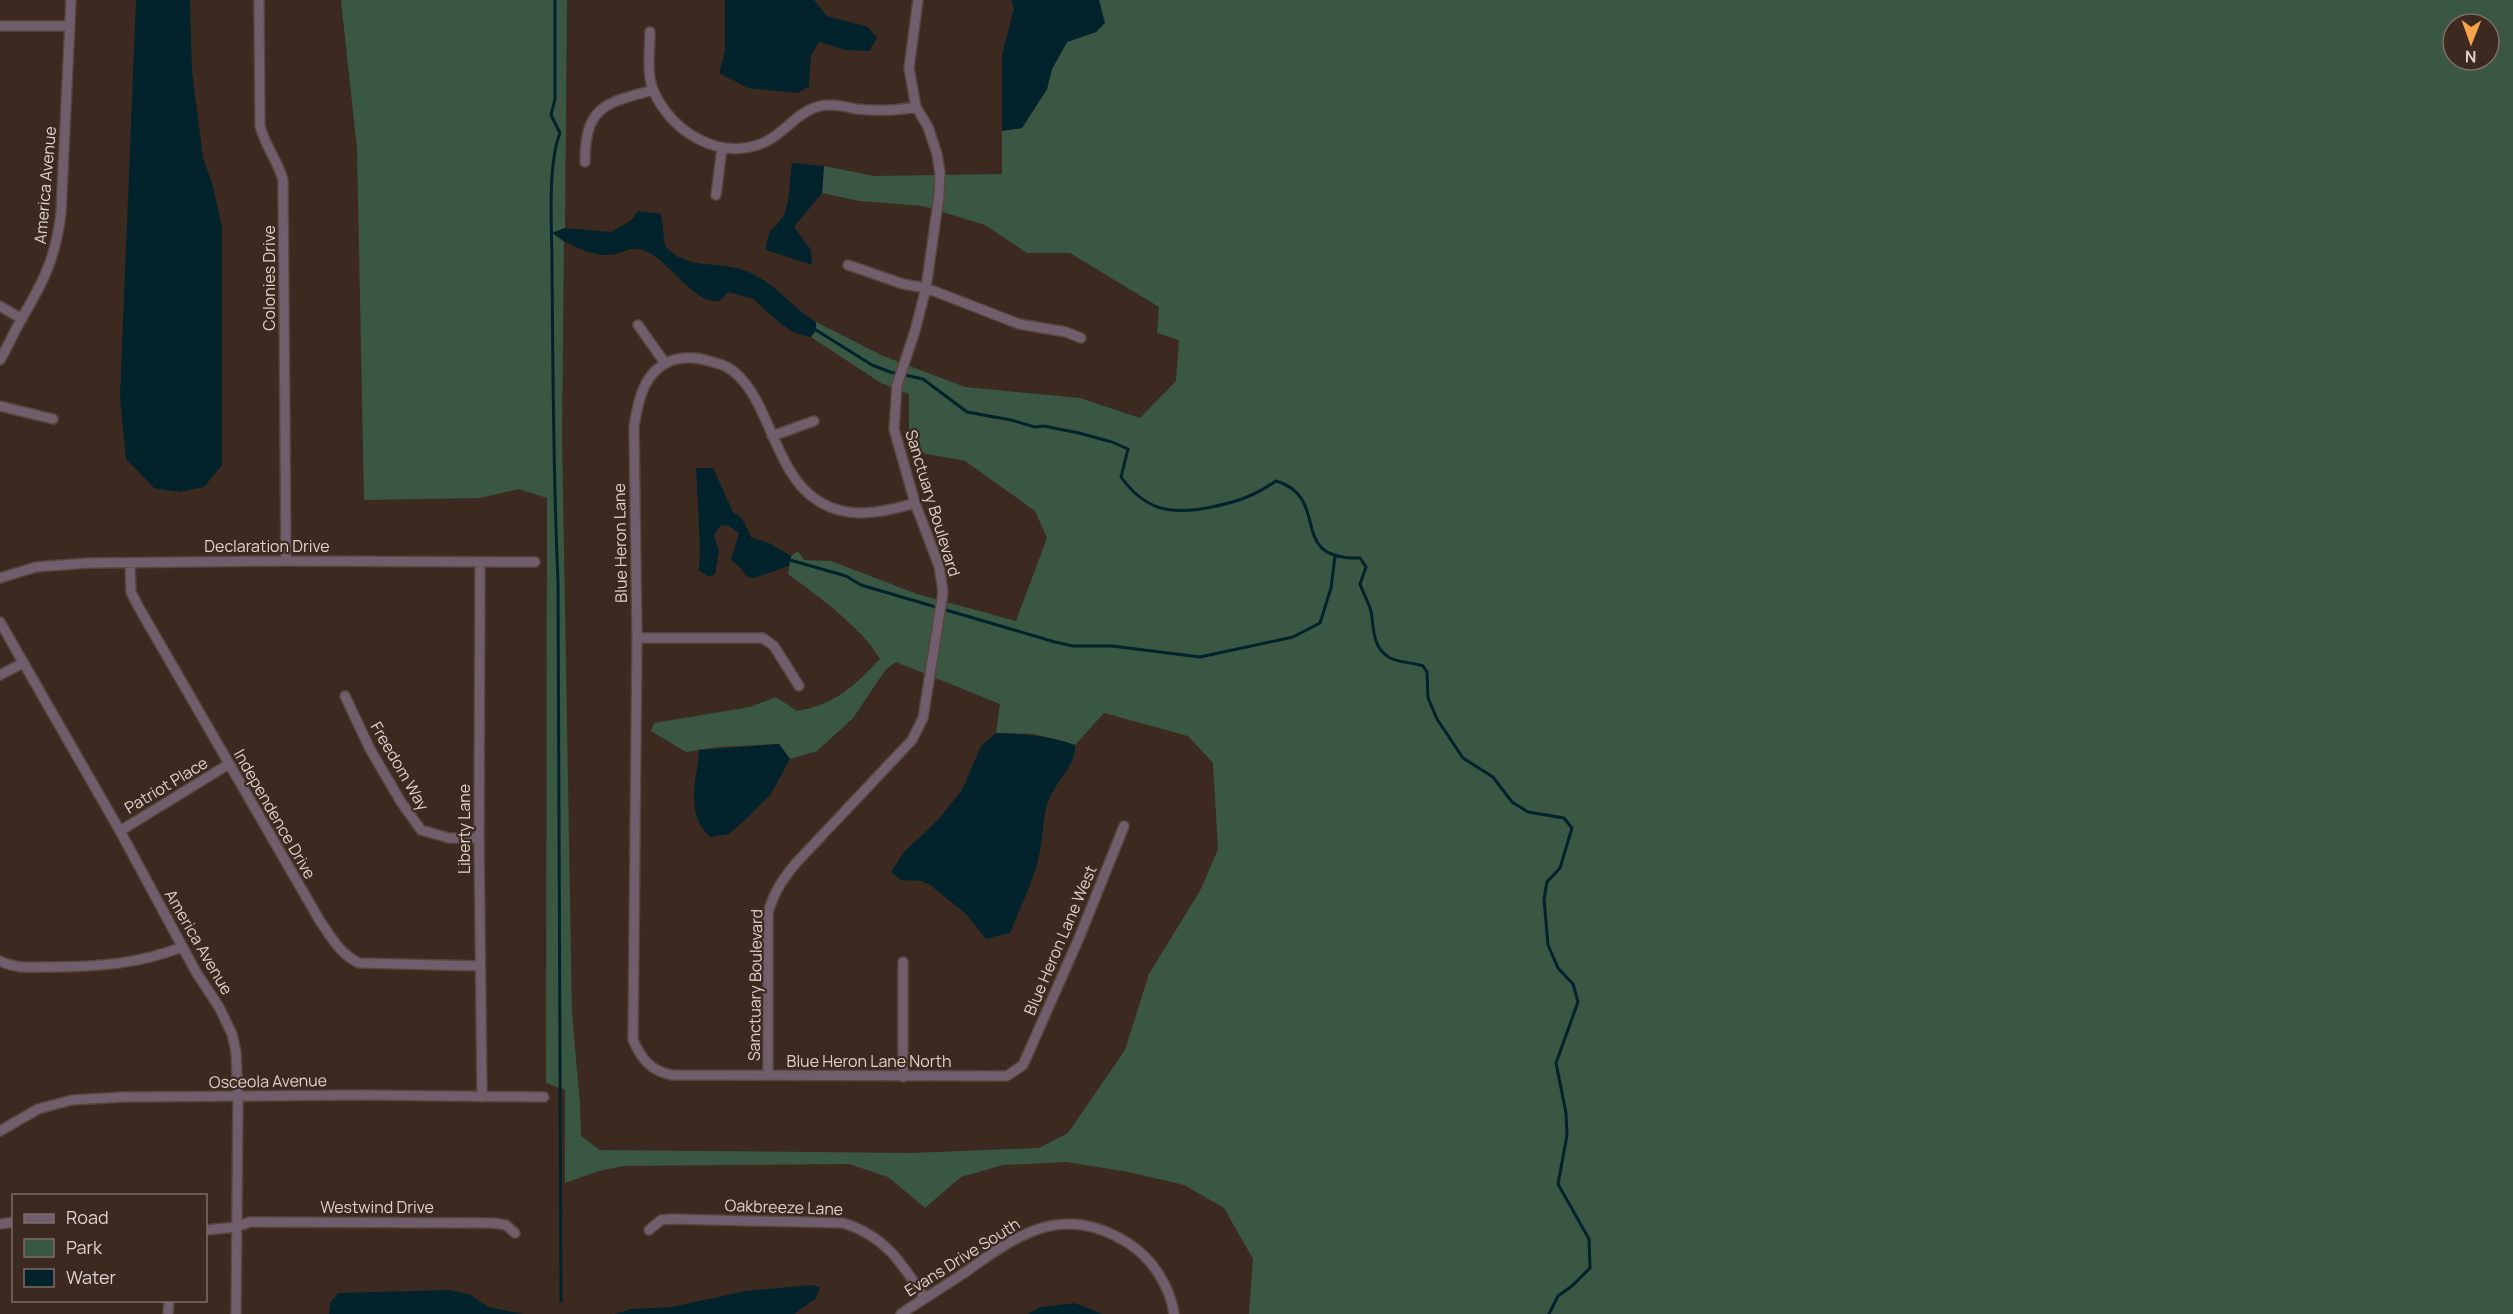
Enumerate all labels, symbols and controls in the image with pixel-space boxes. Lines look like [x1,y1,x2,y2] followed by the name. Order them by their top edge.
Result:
[2441,12,2501,72] north arrow
[2465,46,2477,68] text: N
[29,125,61,245] street label: America Avenue
[258,225,280,331] street label: Colonies Drive
[900,427,966,579] street label: Sanctuary Boulevard
[608,483,632,603] street label: Blue Heron Lane
[204,535,330,557] street label: Declaration Drive
[366,718,435,815] street label: Freedom Way
[229,745,321,883] street label: Independence Drive
[120,752,212,818] street label: Patriot Place
[453,784,475,874] street label: Liberty Lane
[1018,862,1102,1018] street label: Blue Heron Lane West
[160,885,238,999] street label: America Avenue
[743,909,767,1061] street label: Sanctuary Boulevard
[787,1050,951,1072] street label: Blue Heron Lane North
[209,1069,327,1093] street label: Osceola Avenue
[12,1194,207,1302] legend
[724,1194,844,1220] street label: Oakbreeze Lane
[320,1196,434,1218] street label: Westwind Drive
[66,1205,109,1229] text: Road
[900,1213,1024,1301] street label: Evans Drive South
[66,1235,103,1259] text: Park
[66,1265,116,1289] text: Water

